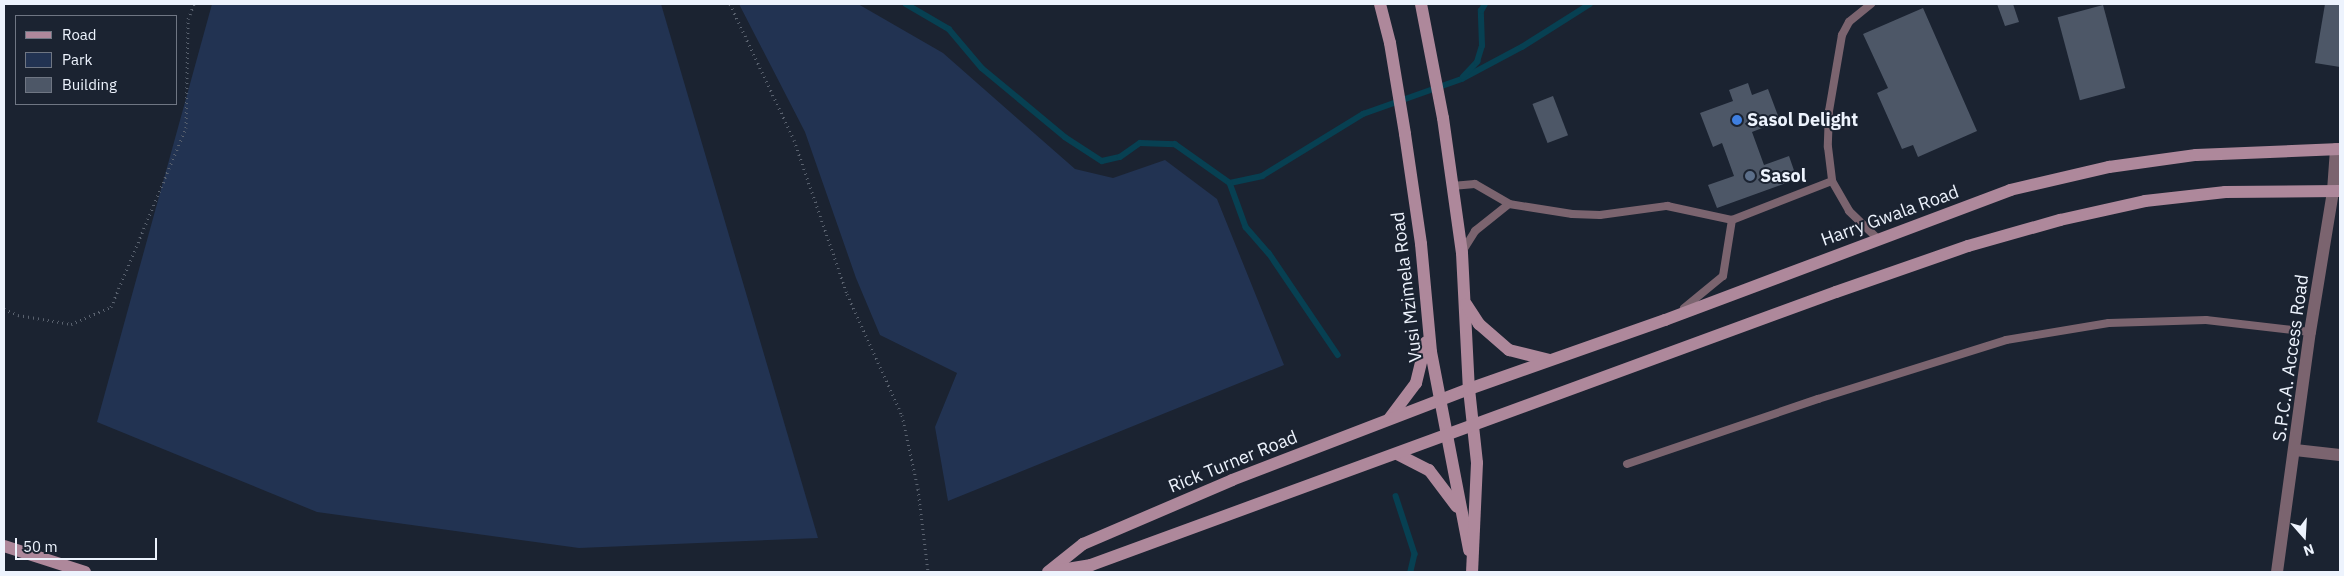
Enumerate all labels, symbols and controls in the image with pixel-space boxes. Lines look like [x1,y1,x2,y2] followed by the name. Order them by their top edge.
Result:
[15,15,178,105] legend
[62,25,97,44] text: Road
[62,50,92,69] text: Park
[62,75,117,94] text: Building
[1747,109,1858,131] place label: Sasol Delight
[1731,114,1743,126] marker: Sasol Delight
[1760,165,1806,187] place label: Sasol
[1744,170,1756,182] marker: Sasol
[1818,181,1962,251] street label: Harry Gwala Road
[1387,210,1427,364] street label: Vusi Mzimela Road
[2269,273,2313,443] street label: S.P.C.A. Access Road
[1165,426,1301,498] street label: Rick Turner Road
[2279,511,2329,561] north arrow
[18,528,160,560] scale bar
[23,537,58,556] text: 50 m
[2301,540,2317,560] text: N

